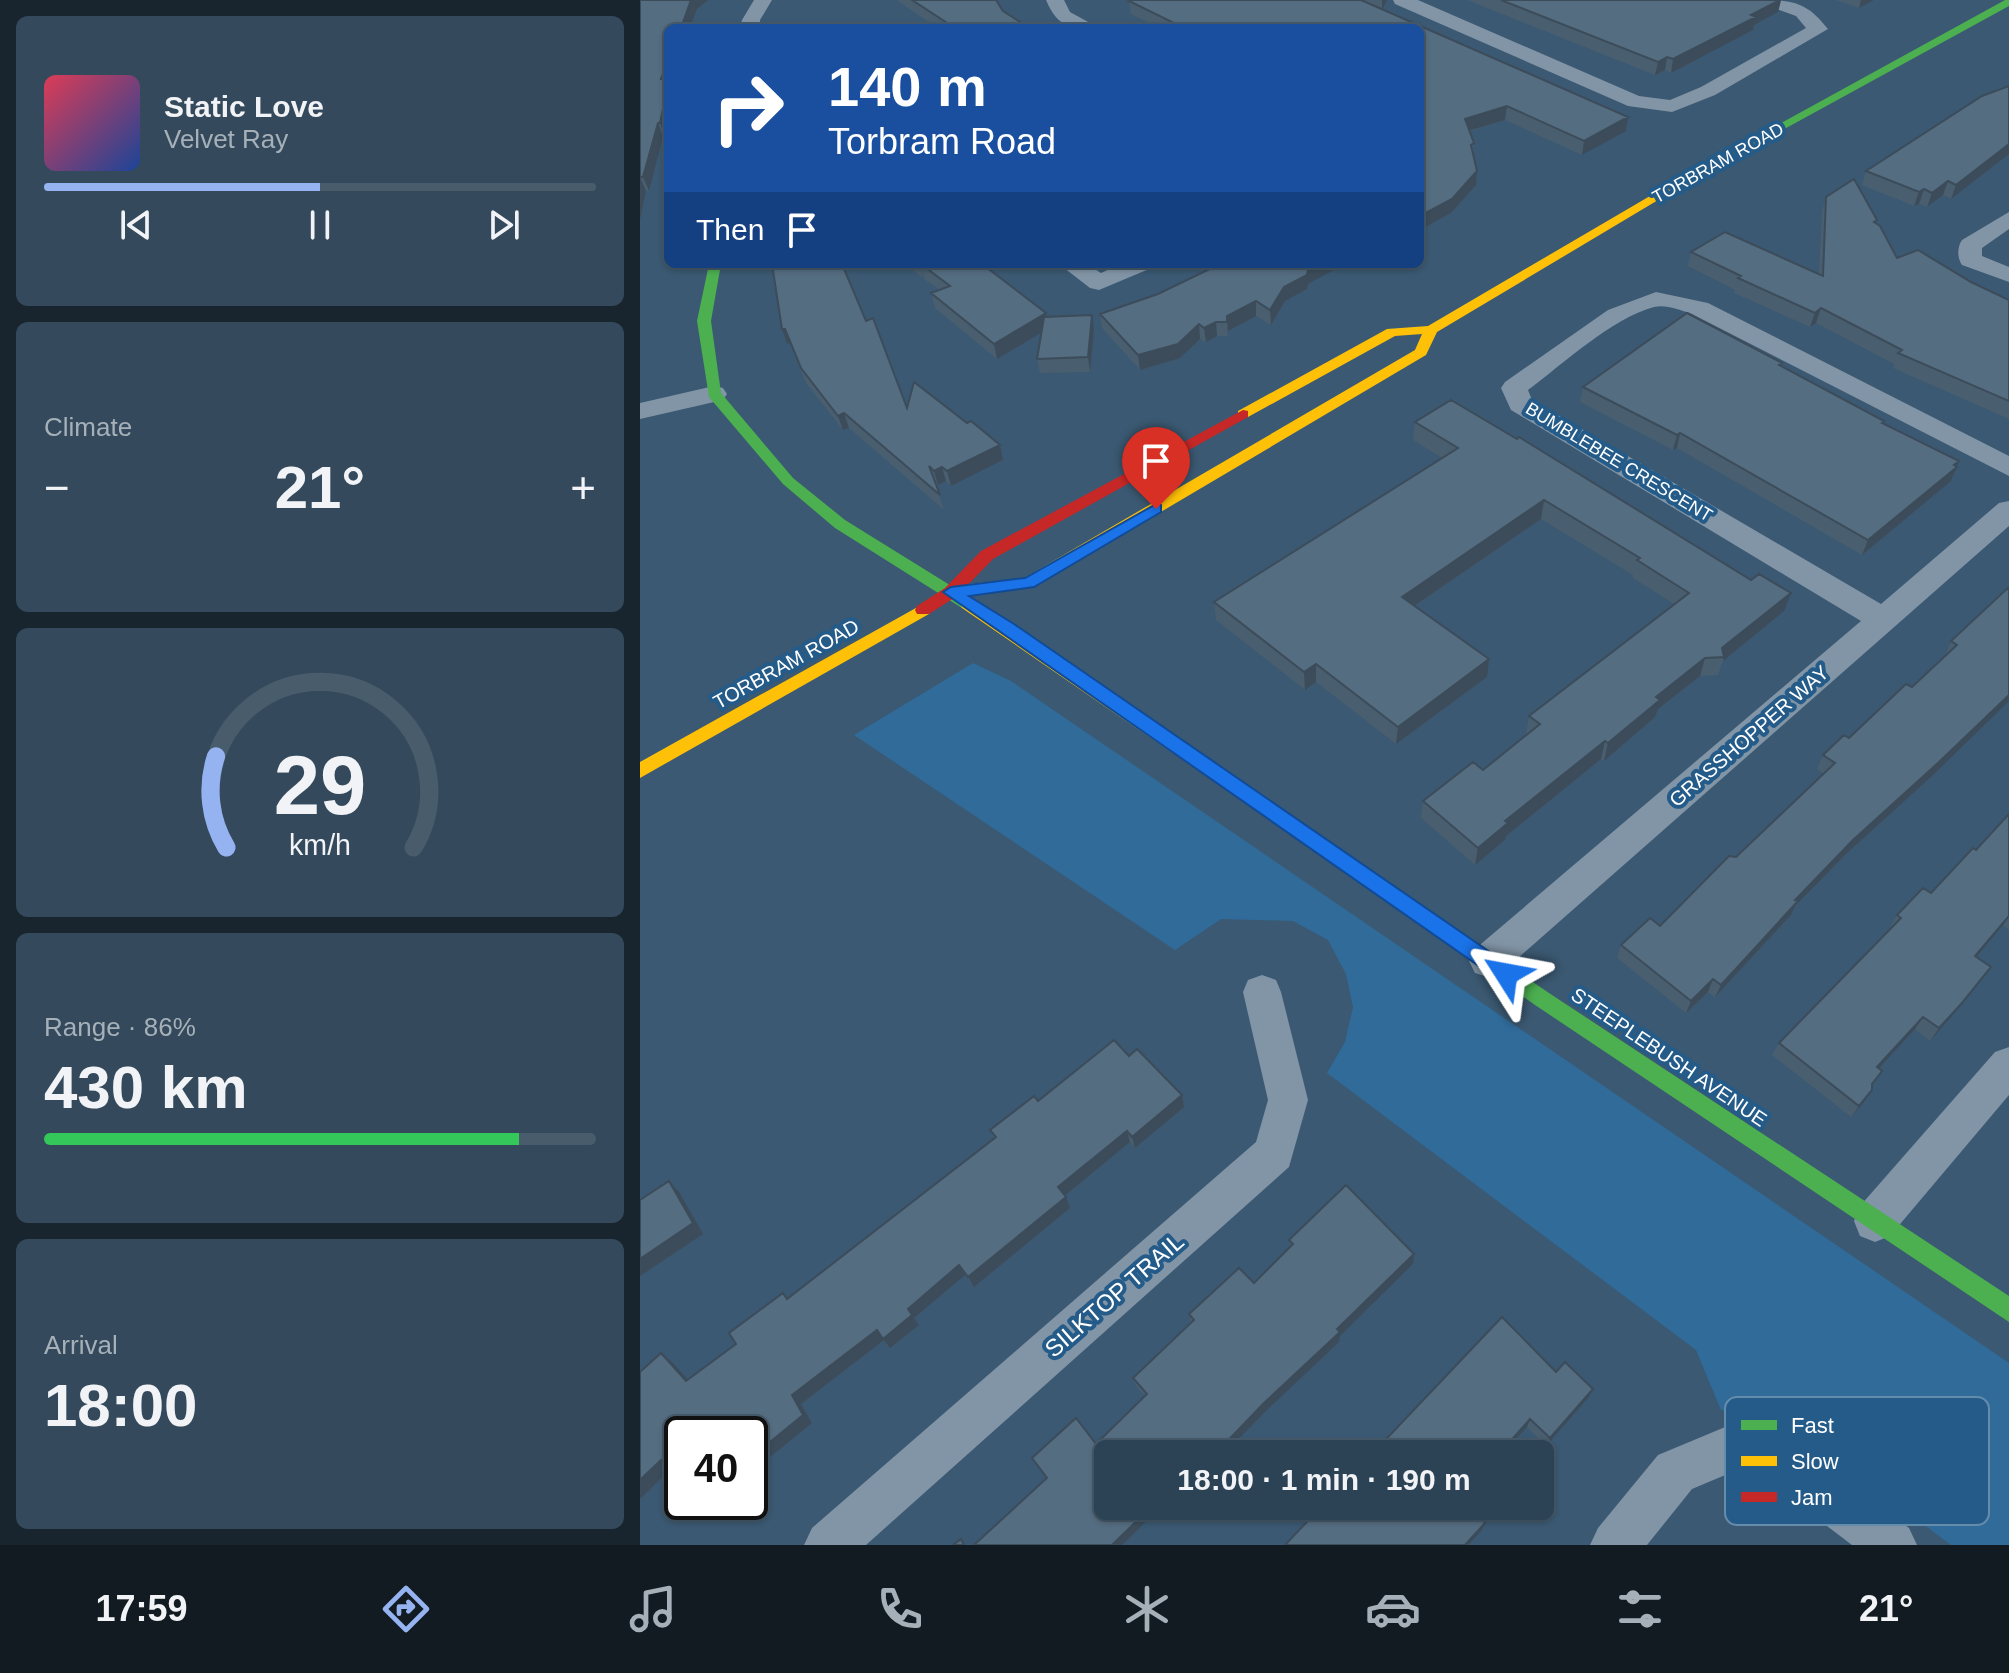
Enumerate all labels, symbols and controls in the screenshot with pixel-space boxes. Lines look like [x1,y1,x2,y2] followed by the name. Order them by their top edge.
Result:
[828,55,987,118] text: 140 m
[696,56,800,160] icon: right
[164,90,324,123] text: Static Love
[1649,119,1787,207] street label: TORBRAM ROAD
[828,121,1056,162] text: Torbram Road
[164,124,288,154] text: Velvet Ray
[114,203,158,247] icon: previous
[298,203,342,247] icon: pause
[482,203,526,247] icon: next
[780,208,824,252] icon: arrive
[696,213,764,246] text: Then
[1522,398,1716,526] street label: BUMBLEBEE CRESCENT
[44,412,132,442] text: Climate
[1122,427,1190,509] pin
[1134,439,1178,483] icon: arrive
[275,454,365,521] text: 21°
[44,463,70,512] text: −
[570,463,596,512] text: +
[709,615,863,713] street label: TORBRAM ROAD
[1665,661,1833,811] street label: GRASSHOPPER WAY
[274,739,366,832] text: 29
[289,830,351,862] text: km/h
[1464,932,1548,1016] position arrow
[1567,983,1771,1131] street label: STEEPLEBUSH AVENUE
[44,1012,196,1042] text: Range · 86%
[44,1054,248,1121] text: 430 km
[1039,1227,1189,1363] street label: SILKTOP TRAIL
[44,1330,118,1360] text: Arrival
[44,1372,197,1439] text: 18:00
[1725,1397,1989,1525] legend
[1791,1413,1834,1438] text: Fast
[664,1416,768,1520] speed limit sign: 40
[1791,1449,1839,1474] text: Slow
[1177,1463,1471,1496] text: 18:00 · 1 min · 190 m
[1791,1485,1833,1510] text: Jam
[378,1581,434,1637] icon: directions
[625,1581,681,1637] icon: music
[872,1581,928,1637] icon: phone
[1119,1581,1175,1637] icon: climate
[1365,1581,1421,1637] icon: car
[1612,1581,1668,1637] icon: filters
[95,1588,187,1629] text: 17:59
[1859,1588,1914,1629] text: 21°

